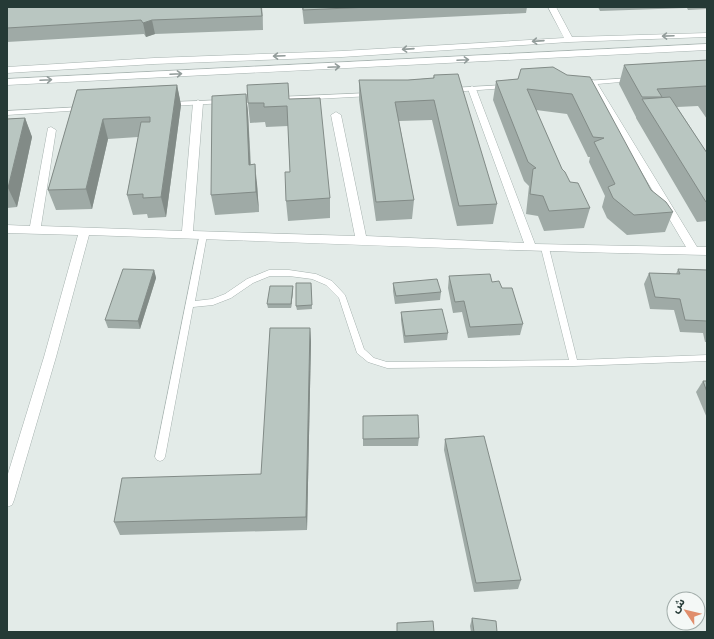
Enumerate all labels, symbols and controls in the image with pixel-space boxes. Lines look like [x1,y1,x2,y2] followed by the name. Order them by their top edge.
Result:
[662,32,675,40] one-way arrow
[532,38,545,45] one-way arrow
[402,46,415,53] one-way arrow
[273,52,286,60] one-way arrow
[456,56,469,63] one-way arrow
[327,63,340,70] one-way arrow
[169,70,182,78] one-way arrow
[39,76,52,84] one-way arrow
[666,591,706,631] north arrow
[667,594,689,616] text: ش

